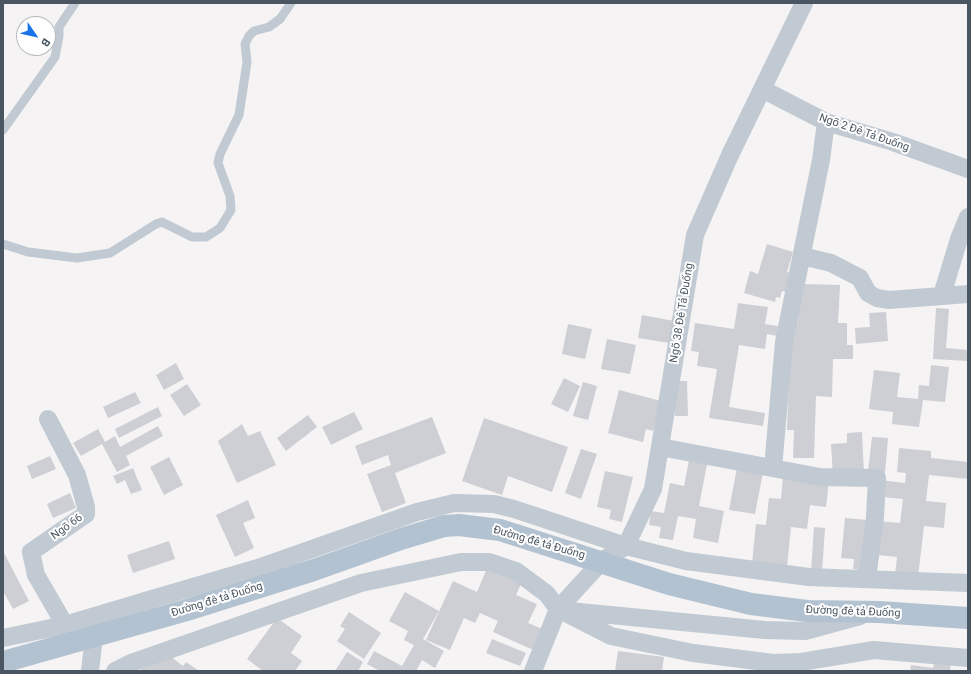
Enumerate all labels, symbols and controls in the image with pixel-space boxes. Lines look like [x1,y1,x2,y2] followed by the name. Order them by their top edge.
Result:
[16,16,56,56] north arrow
[38,36,53,49] text: B
[817,111,911,155] street label: Ngõ 2 Đê Tả Đuống
[668,262,696,364] street label: Ngõ 38 Đê Tả Đuống
[49,511,85,543] street label: Ngõ 66
[492,524,586,562] street label: Đường đê tả Đuống
[170,580,264,620] street label: Đường đê tả Đuống
[805,604,901,620] street label: Đường đê tả Đuống

